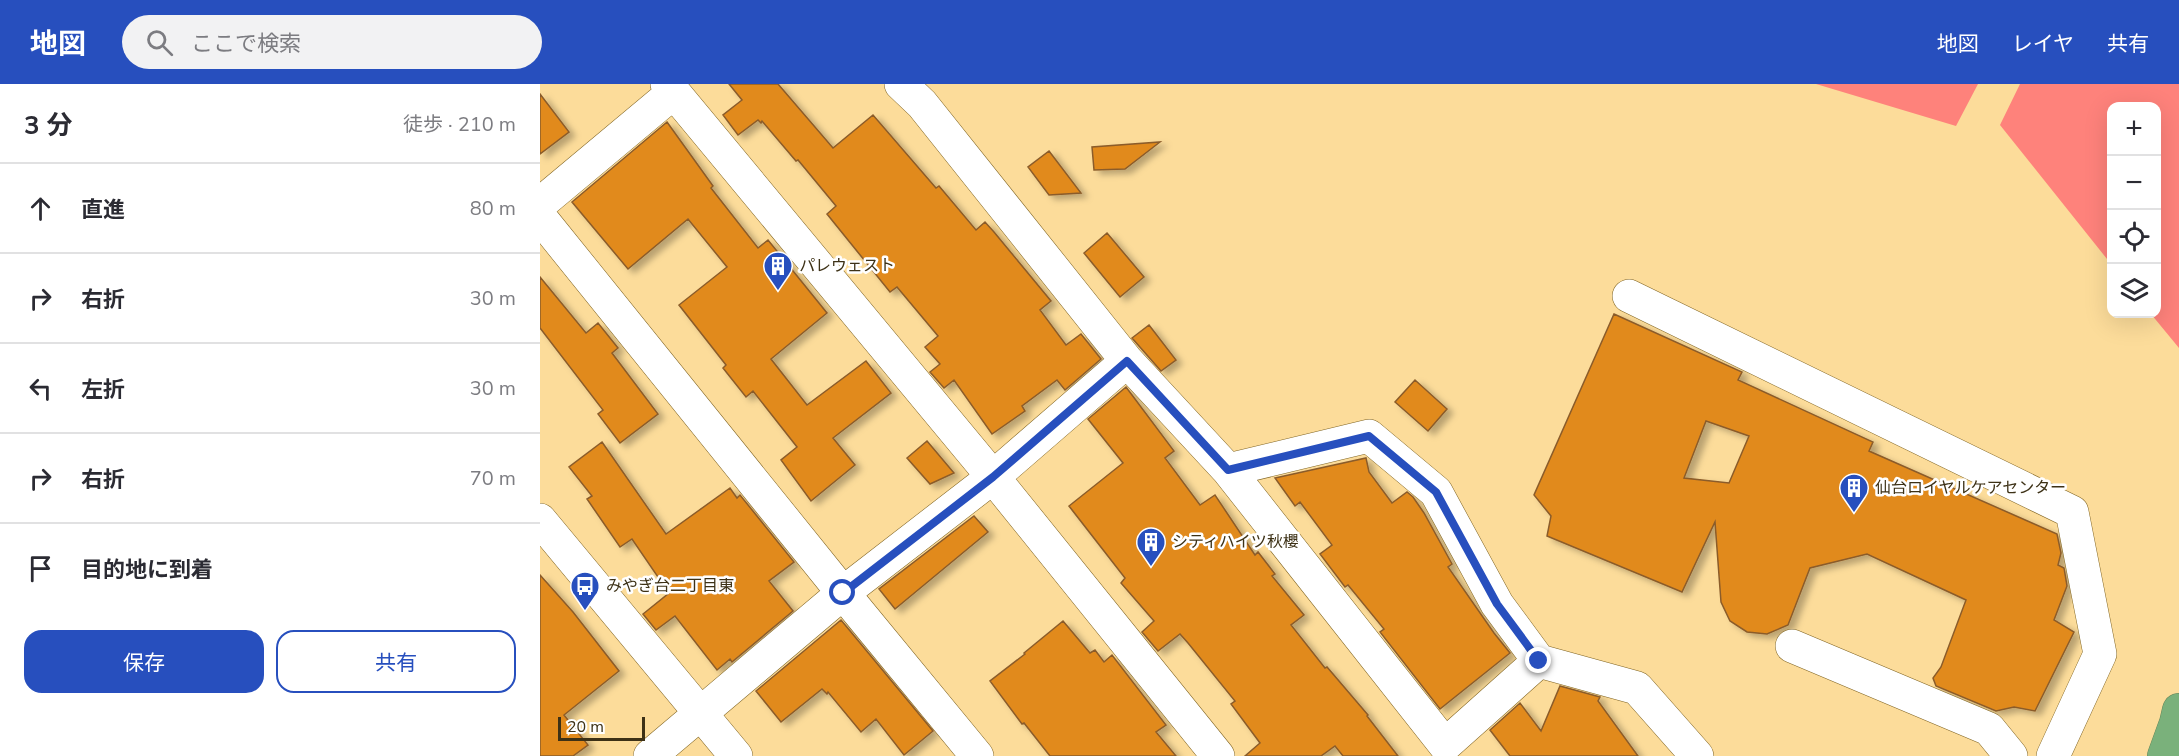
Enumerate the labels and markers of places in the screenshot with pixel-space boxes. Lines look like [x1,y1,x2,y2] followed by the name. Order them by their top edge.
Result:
[762,250,794,292] building icon: パレウェスト
[799,255,895,277] place label: パレウェスト
[1838,472,1870,514] building icon: 仙台ロイヤルケアセンター
[1875,477,2066,499] place label: 仙台ロイヤルケアセンター
[1135,526,1167,568] building icon: シティハイツ秋櫻
[1172,531,1299,553] place label: シティハイツ秋櫻
[569,570,601,612] bus stop icon: みやぎ台二丁目東
[606,575,734,597] place label: みやぎ台二丁目東

